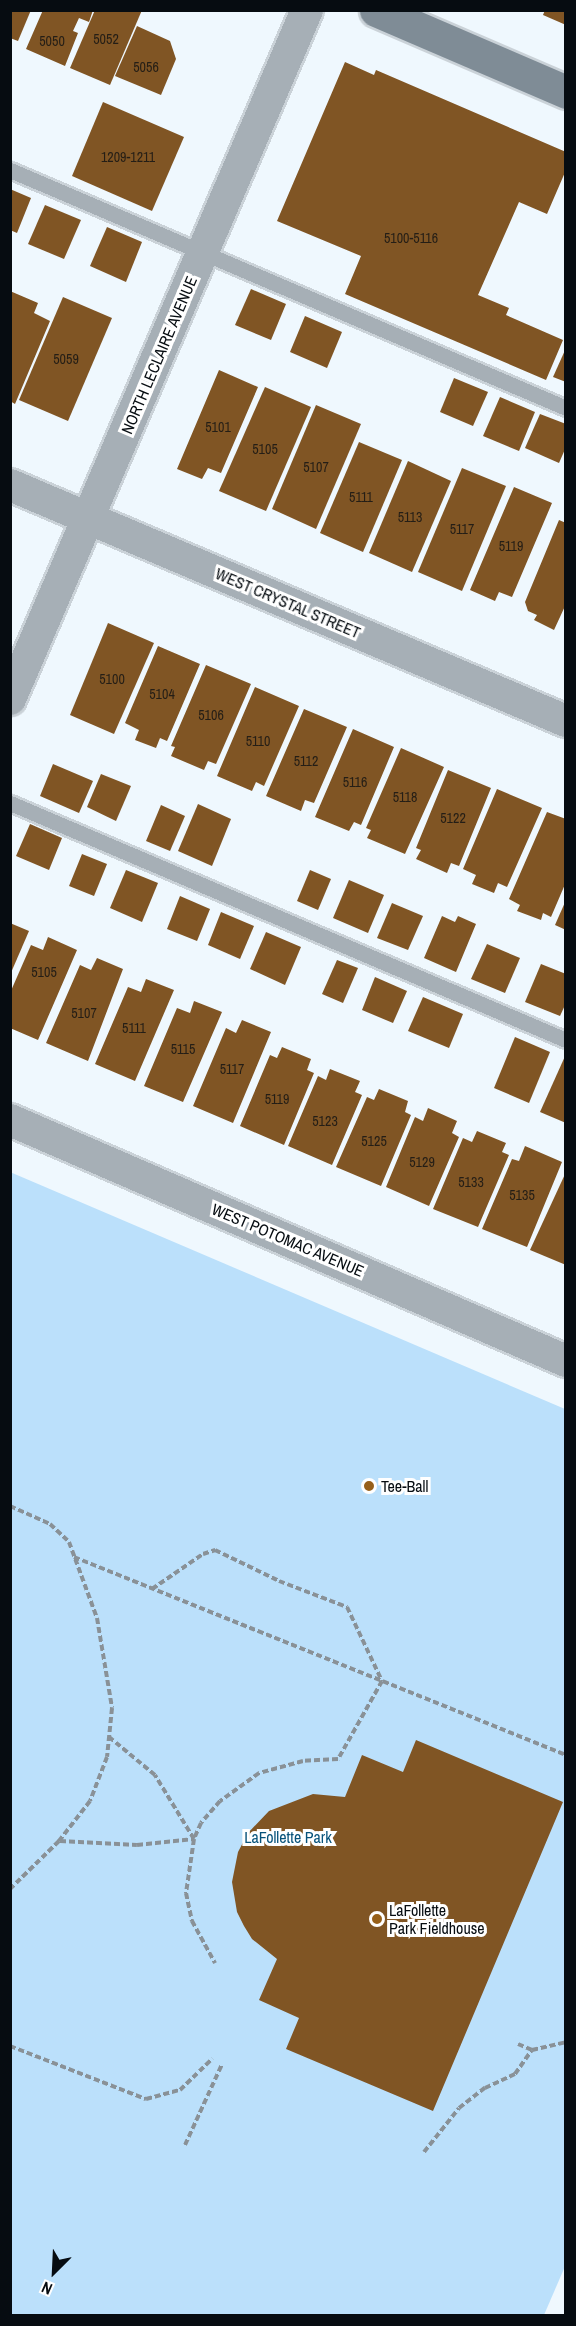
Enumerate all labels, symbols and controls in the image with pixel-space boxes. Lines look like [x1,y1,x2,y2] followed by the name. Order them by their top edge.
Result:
[93,31,119,47] house number: 5052
[39,33,65,49] house number: 5050
[133,59,159,75] house number: 5056
[101,149,155,165] house number: 1209-1211
[384,230,438,246] house number: 5100-5116
[117,273,201,437] street label: NORTH LECLAIRE AVENUE
[53,351,79,367] house number: 5059
[205,419,231,435] house number: 5101
[252,441,278,457] house number: 5105
[303,459,329,475] house number: 5107
[349,489,373,505] house number: 5111
[398,509,422,525] house number: 5113
[450,521,474,537] house number: 5117
[499,538,523,554] house number: 5119
[212,564,364,642] street label: WEST CRYSTAL STREET
[99,671,125,687] house number: 5100
[149,686,175,702] house number: 5104
[198,707,224,723] house number: 5106
[246,733,270,749] house number: 5110
[294,753,318,769] house number: 5112
[343,774,367,790] house number: 5116
[393,789,417,805] house number: 5118
[440,810,466,826] house number: 5122
[31,964,57,980] house number: 5105
[71,1005,97,1021] house number: 5107
[122,1020,146,1036] house number: 5111
[171,1041,195,1057] house number: 5115
[220,1061,244,1077] house number: 5117
[265,1091,289,1107] house number: 5119
[312,1113,338,1129] house number: 5123
[361,1133,387,1149] house number: 5125
[409,1154,435,1170] house number: 5129
[458,1174,484,1190] house number: 5133
[509,1187,535,1203] house number: 5135
[209,1199,367,1281] street label: WEST POTOMAC AVENUE
[381,1476,428,1496] place label: Tee-Ball
[362,1479,376,1493] marker: Tee-Ball
[244,1827,332,1847] park label: LaFollette Park
[389,1900,485,1938] place label: LaFollette Park Fieldhouse
[370,1912,384,1926] marker: LaFollette Park Fieldhouse
[24,2242,84,2302] north arrow
[38,2276,55,2300] text: N

